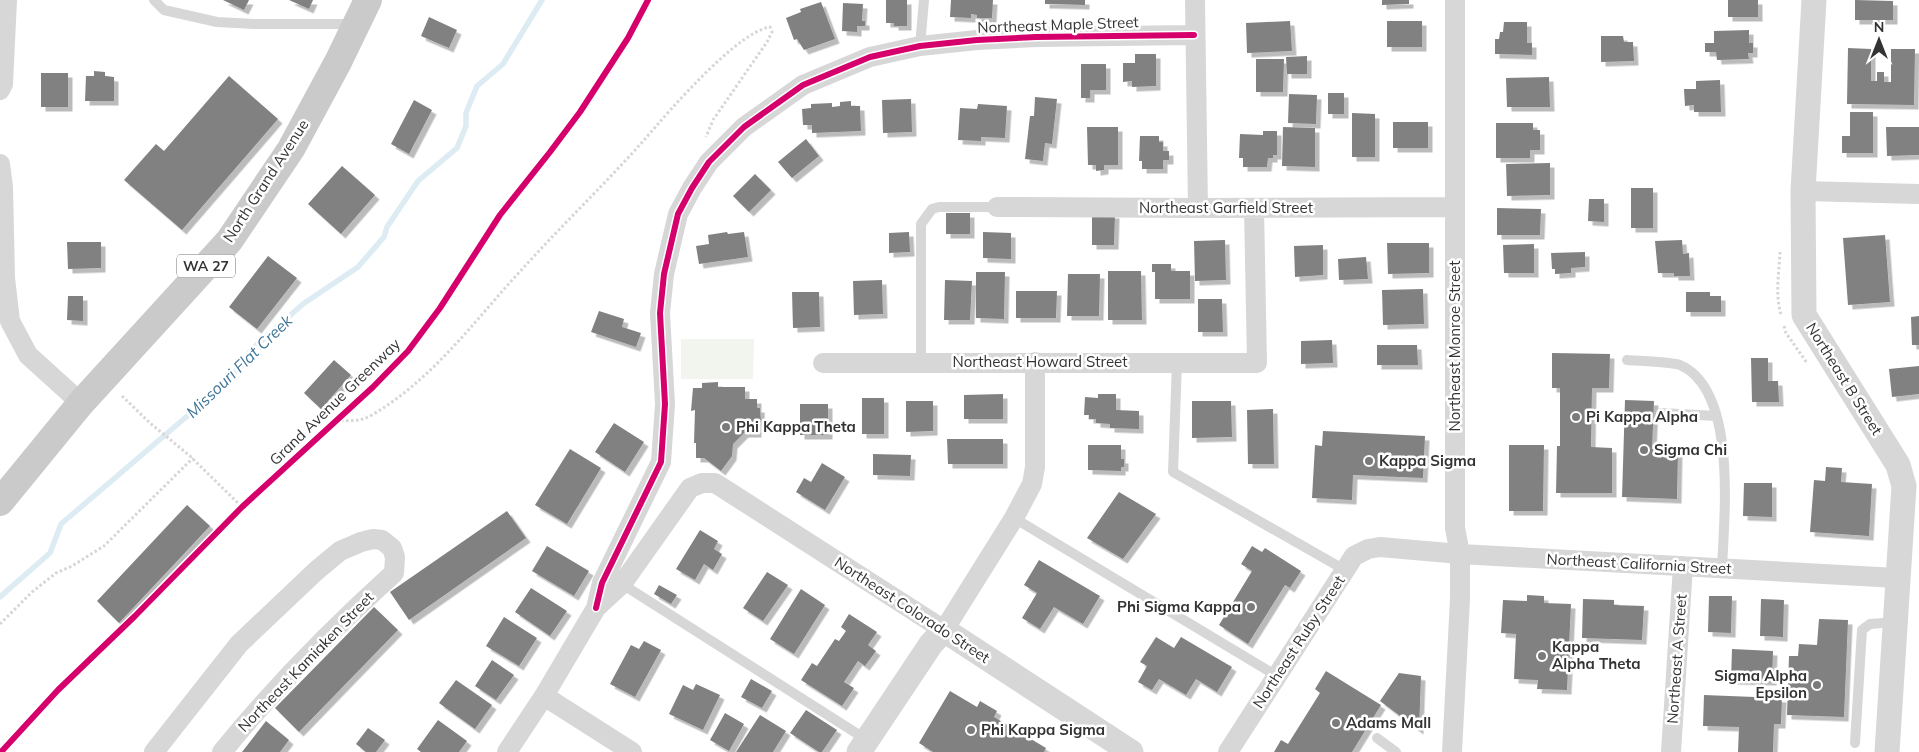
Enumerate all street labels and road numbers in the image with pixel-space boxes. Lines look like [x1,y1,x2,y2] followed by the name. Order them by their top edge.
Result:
[977,12,1139,37] street label: Northeast Maple Street
[219,116,312,246] street label: North Grand Avenue
[1139,198,1313,217] street label: Northeast Garfield Street
[177,255,235,278] road number: WA 27
[1445,260,1464,432] street label: Northeast Monroe Street
[1802,319,1887,438] street label: Northeast B Street
[265,334,404,469] street label: Grand Avenue Greenway
[953,352,1127,371] street label: Northeast Howard Street
[1546,549,1732,578] street label: Northeast California Street
[831,552,993,667] street label: Northeast Colorado Street
[1249,572,1349,712] street label: Northeast Ruby Street
[234,588,378,736] street label: Northeast Kamiaken Street
[1662,594,1691,724] street label: Northeast A Street

